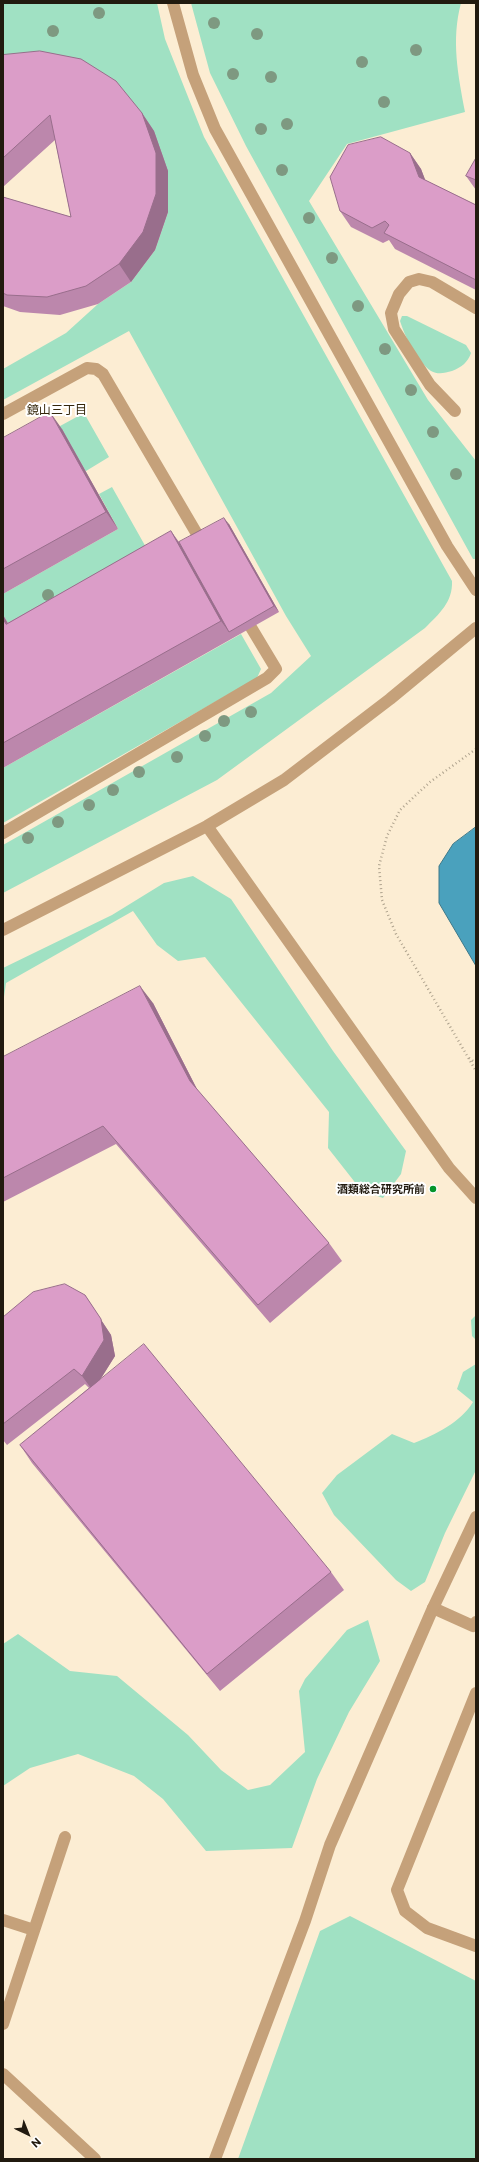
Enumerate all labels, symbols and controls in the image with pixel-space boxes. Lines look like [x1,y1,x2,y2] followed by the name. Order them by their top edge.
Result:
[27,403,87,417] district label: 鏡山三丁目
[337,1182,425,1196] place label: 酒類総合研究所前
[428,1184,438,1194] marker: 酒類総合研究所前
[8,2114,48,2154] north arrow
[29,2136,44,2151] text: N

